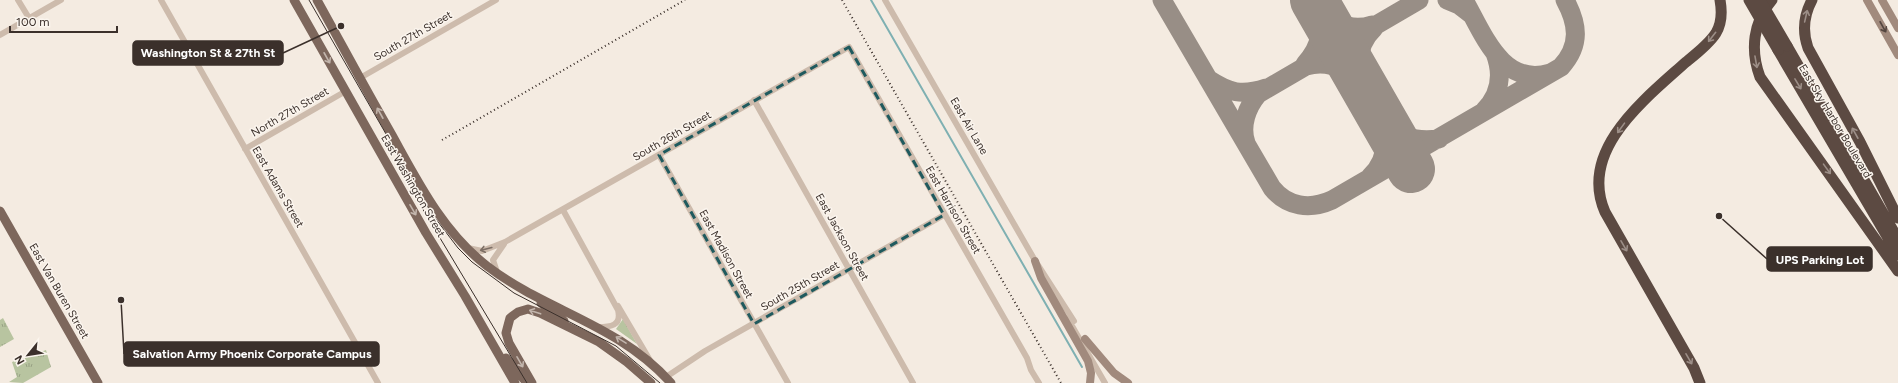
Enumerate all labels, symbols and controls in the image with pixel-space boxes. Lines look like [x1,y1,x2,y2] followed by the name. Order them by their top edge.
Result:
[10,8,117,34] scale bar
[372,8,454,64] street label: South 27th Street
[1803,10,1811,23] one-way arrow
[16,15,50,29] text: 100 m
[1879,21,1887,33] one-way arrow
[1708,31,1717,42] one-way arrow
[133,41,283,65] callout: Washington St & 27th St
[141,46,275,60] text: Washington St & 27th St
[324,52,332,64] one-way arrow
[1752,55,1760,68] one-way arrow
[1796,62,1874,180] street label: East Sky Harbor Boulevard
[1794,78,1802,90] one-way arrow
[249,84,331,140] street label: North 27th Street
[947,95,991,157] street label: East Air Lane
[375,108,383,120] one-way arrow
[630,108,714,164] street label: South 26th Street
[1617,123,1625,134] one-way arrow
[1851,127,1859,139] one-way arrow
[378,132,448,240] street label: East Washington Street
[249,144,307,230] street label: East Adams Street
[923,164,983,256] street label: East Harrison Street
[1822,164,1831,175] one-way arrow
[813,191,871,283] street label: East Jackson Street
[409,204,417,216] one-way arrow
[696,207,756,301] street label: East Madison Street
[1621,240,1629,252] one-way arrow
[26,241,92,341] street label: East Van Buren Street
[479,246,492,253] one-way arrow
[1767,247,1872,271] callout: UPS Parking Lot
[1776,253,1864,267] text: UPS Parking Lot
[758,258,842,314] street label: South 25th Street
[530,307,542,315] one-way arrow
[8,335,48,375] north arrow
[615,335,626,344] one-way arrow
[124,342,379,366] callout: Salvation Army Phoenix Corporate Campus
[133,347,372,361] text: Salvation Army Phoenix Corporate Campus
[12,353,28,367] text: N
[1685,353,1693,365] one-way arrow
[516,356,524,368] one-way arrow

